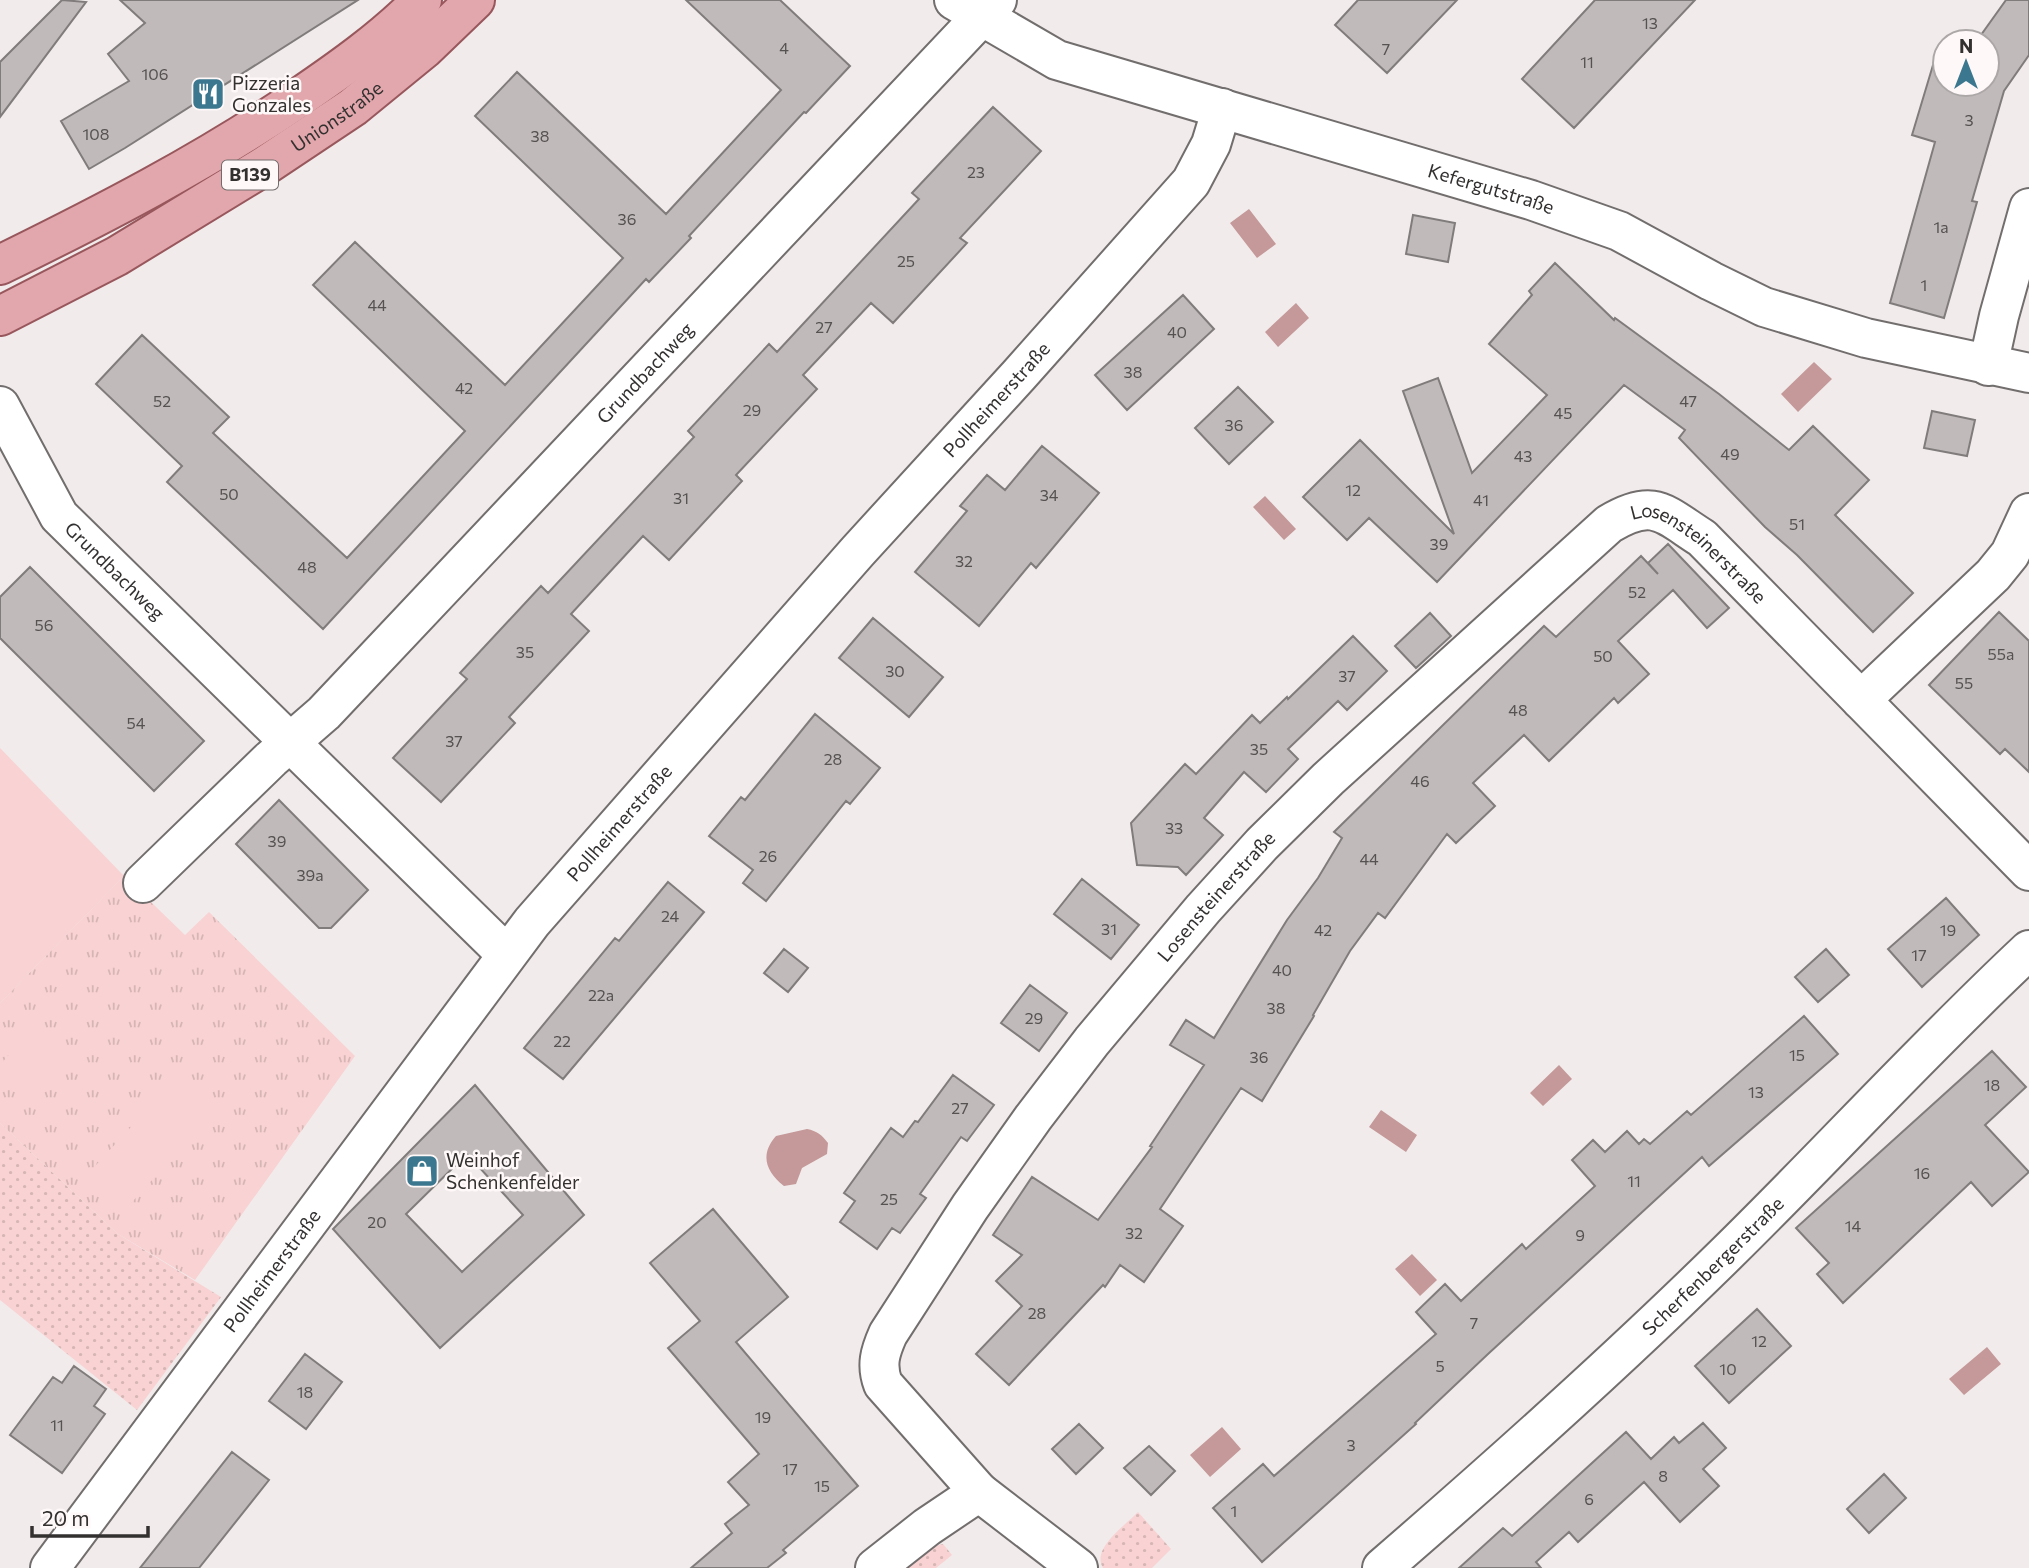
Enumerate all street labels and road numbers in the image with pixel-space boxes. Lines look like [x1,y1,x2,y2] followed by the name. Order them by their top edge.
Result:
[286,76,387,156] street label: Unionstraße
[1425,158,1558,218] street label: Kefergutstraße
[222,160,278,190] road number: B139
[591,317,698,428] street label: Grundbachweg
[938,337,1054,462] street label: Pollheimerstraße
[1628,498,1772,608] street label: Losensteinerstraße
[61,516,170,624] street label: Grundbachweg
[561,759,676,886] street label: Pollheimerstraße
[1152,826,1279,966] street label: Losensteinerstraße
[1637,1192,1788,1340] street label: Scherfenbergerstraße
[218,1204,325,1336] street label: Pollheimerstraße

